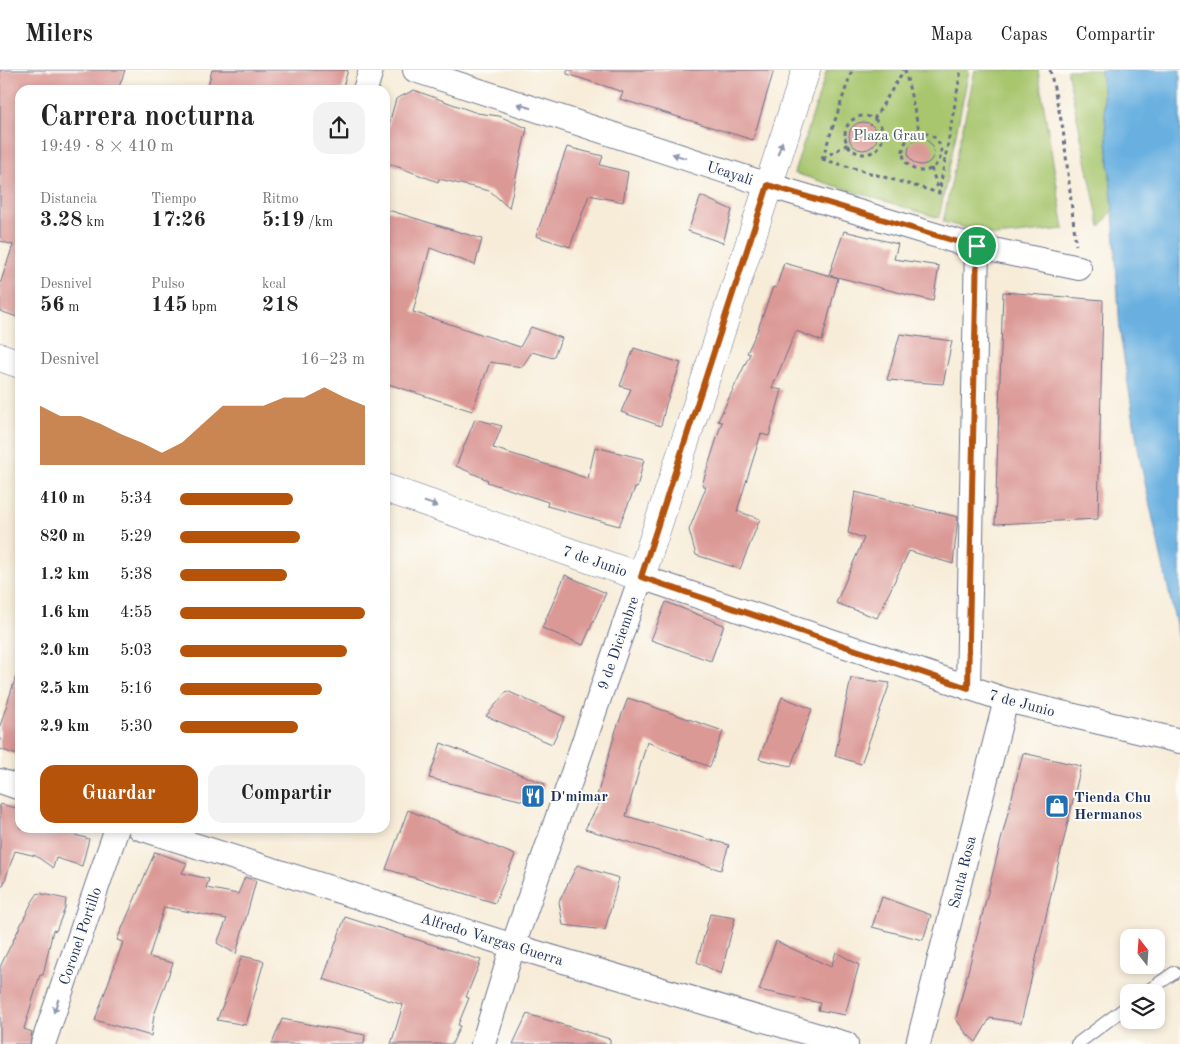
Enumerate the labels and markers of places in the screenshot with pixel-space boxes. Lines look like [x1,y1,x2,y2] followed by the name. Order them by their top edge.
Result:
[956,225,998,267] pin
[520,783,546,809] restaurant icon: D'mimar
[550,790,608,805] place label: D'mimar
[1074,791,1151,823] place label: Tienda Chu Hermanos
[1044,793,1070,819] shop icon: Tienda Chu Hermanos

